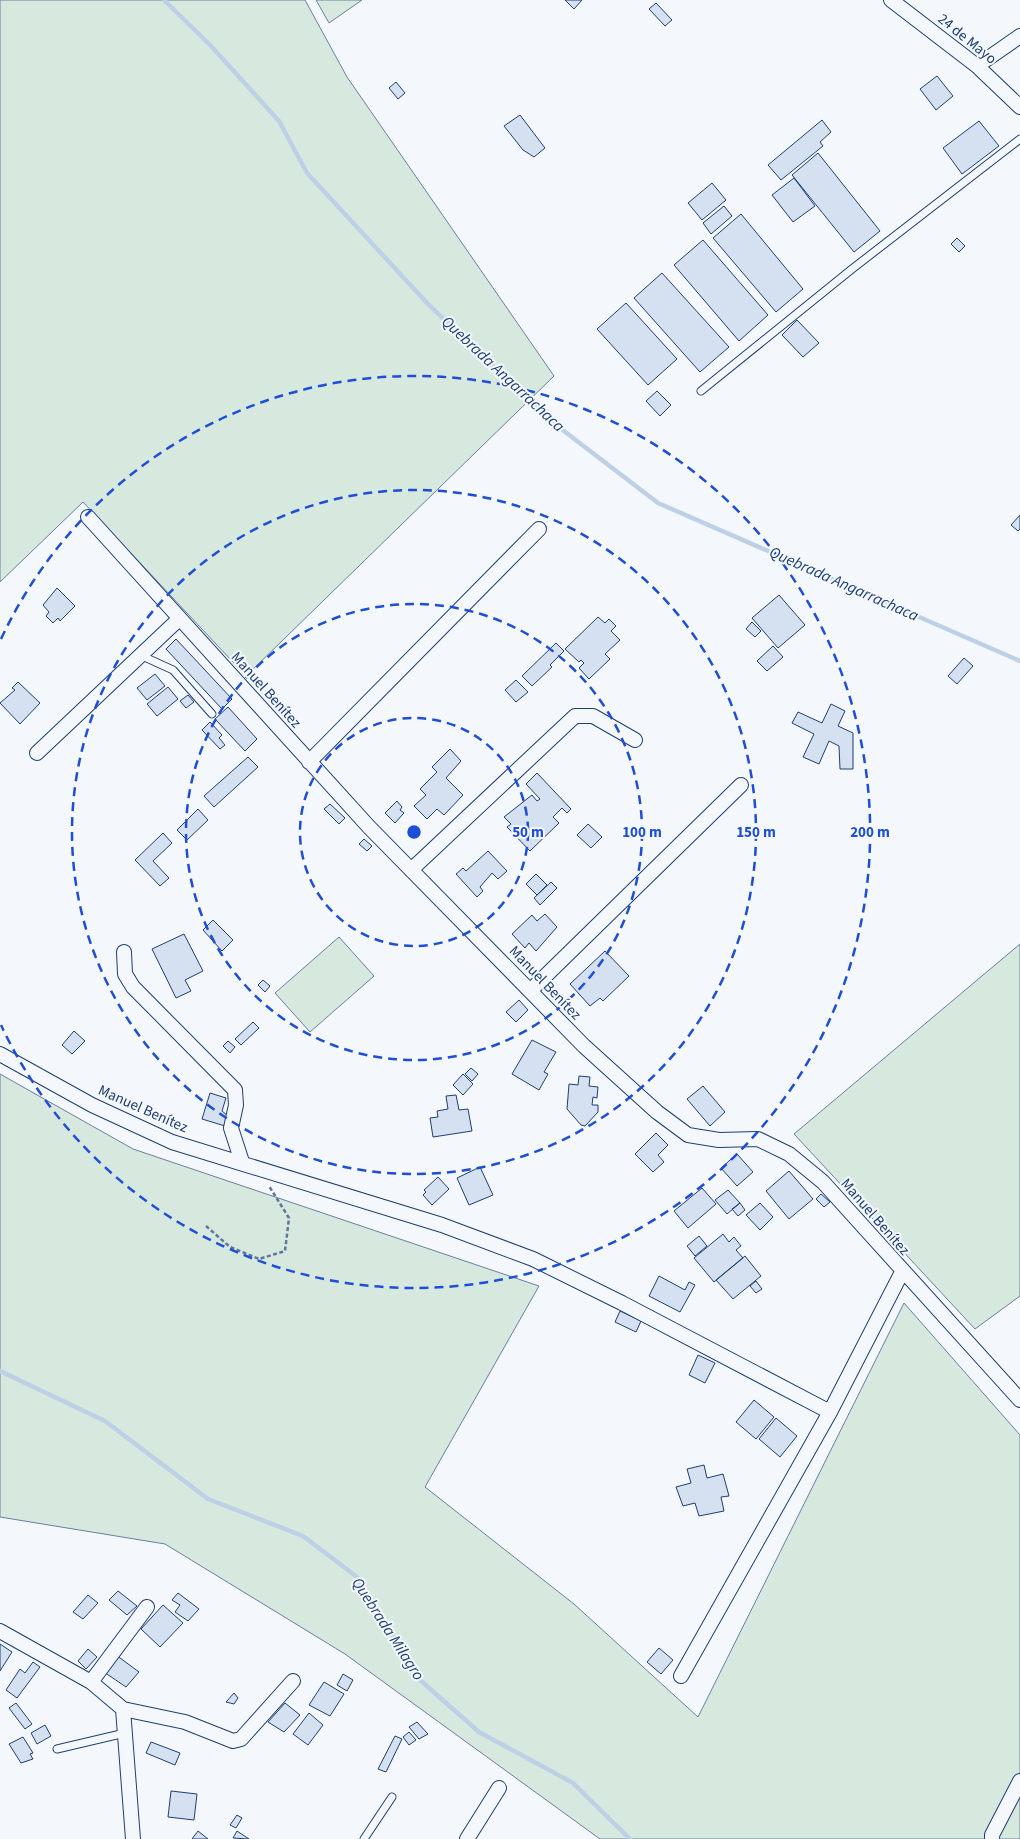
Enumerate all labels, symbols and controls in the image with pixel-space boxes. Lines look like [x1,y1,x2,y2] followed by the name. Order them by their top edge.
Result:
[933,9,1001,69] street label: 24 de Mayo
[437,311,570,437] water label: Quebrada Angarrachaca
[766,541,922,627] water label: Quebrada Angarrachaca
[226,647,306,733] street label: Manuel Benítez
[512,822,544,843] text: 50 m
[622,822,662,843] text: 100 m
[736,822,776,843] text: 150 m
[850,822,890,843] text: 200 m
[405,823,423,841] centre of rings
[504,941,586,1025] street label: Manuel Benítez
[95,1080,191,1138] street label: Manuel Benítez
[836,1174,914,1260] street label: Manuel Benítez
[346,1573,430,1685] water label: Quebrada Milagro

